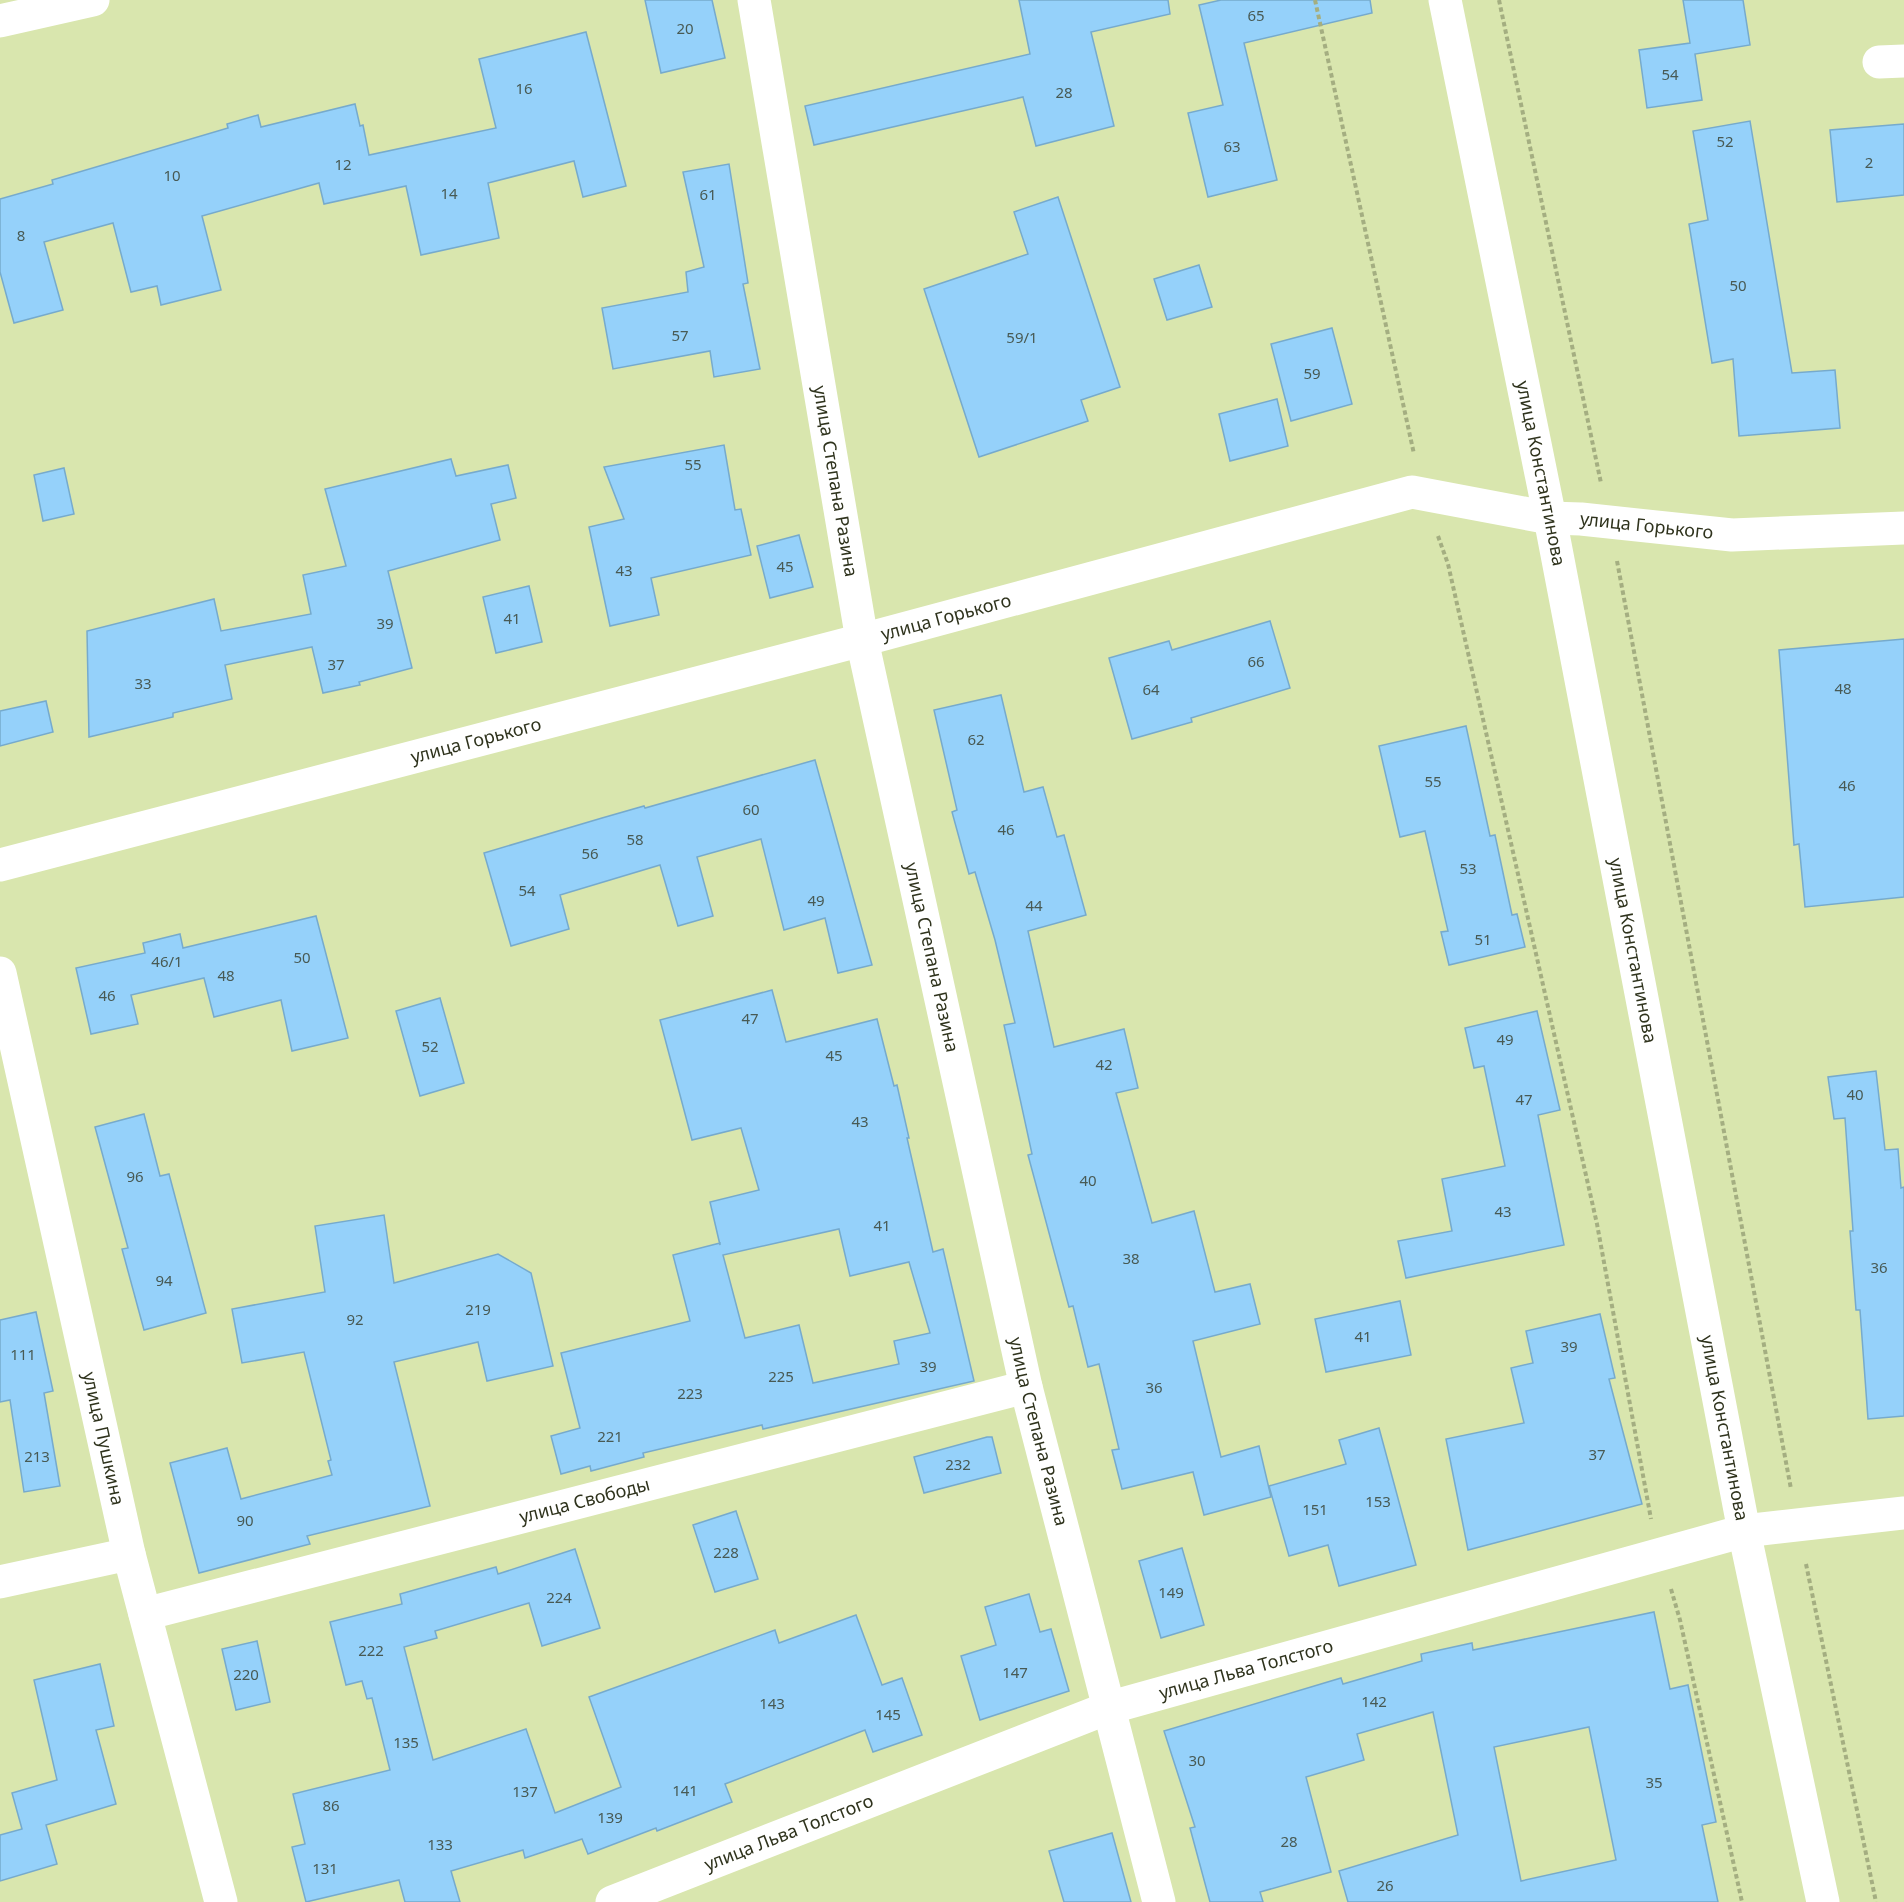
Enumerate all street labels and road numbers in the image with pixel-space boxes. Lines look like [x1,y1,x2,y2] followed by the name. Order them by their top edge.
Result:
[1511,379,1572,568] street label: улица Константинова
[808,384,864,579] street label: улица Степана Разина
[1579,506,1715,544] street label: улица Горького
[878,587,1014,645] street label: улица Горького
[408,711,544,768] street label: улица Горького
[1604,856,1663,1045] street label: улица Константинова
[900,860,965,1054] street label: улица Степана Разина
[1696,1333,1755,1522] street label: улица Константинова
[1004,1335,1074,1528] street label: улица Степана Разина
[78,1369,131,1507] street label: улица Пушкина
[517,1471,652,1528] street label: улица Свободы
[1156,1633,1336,1704] street label: улица Льва Толстого
[700,1788,877,1876] street label: улица Льва Толстого

